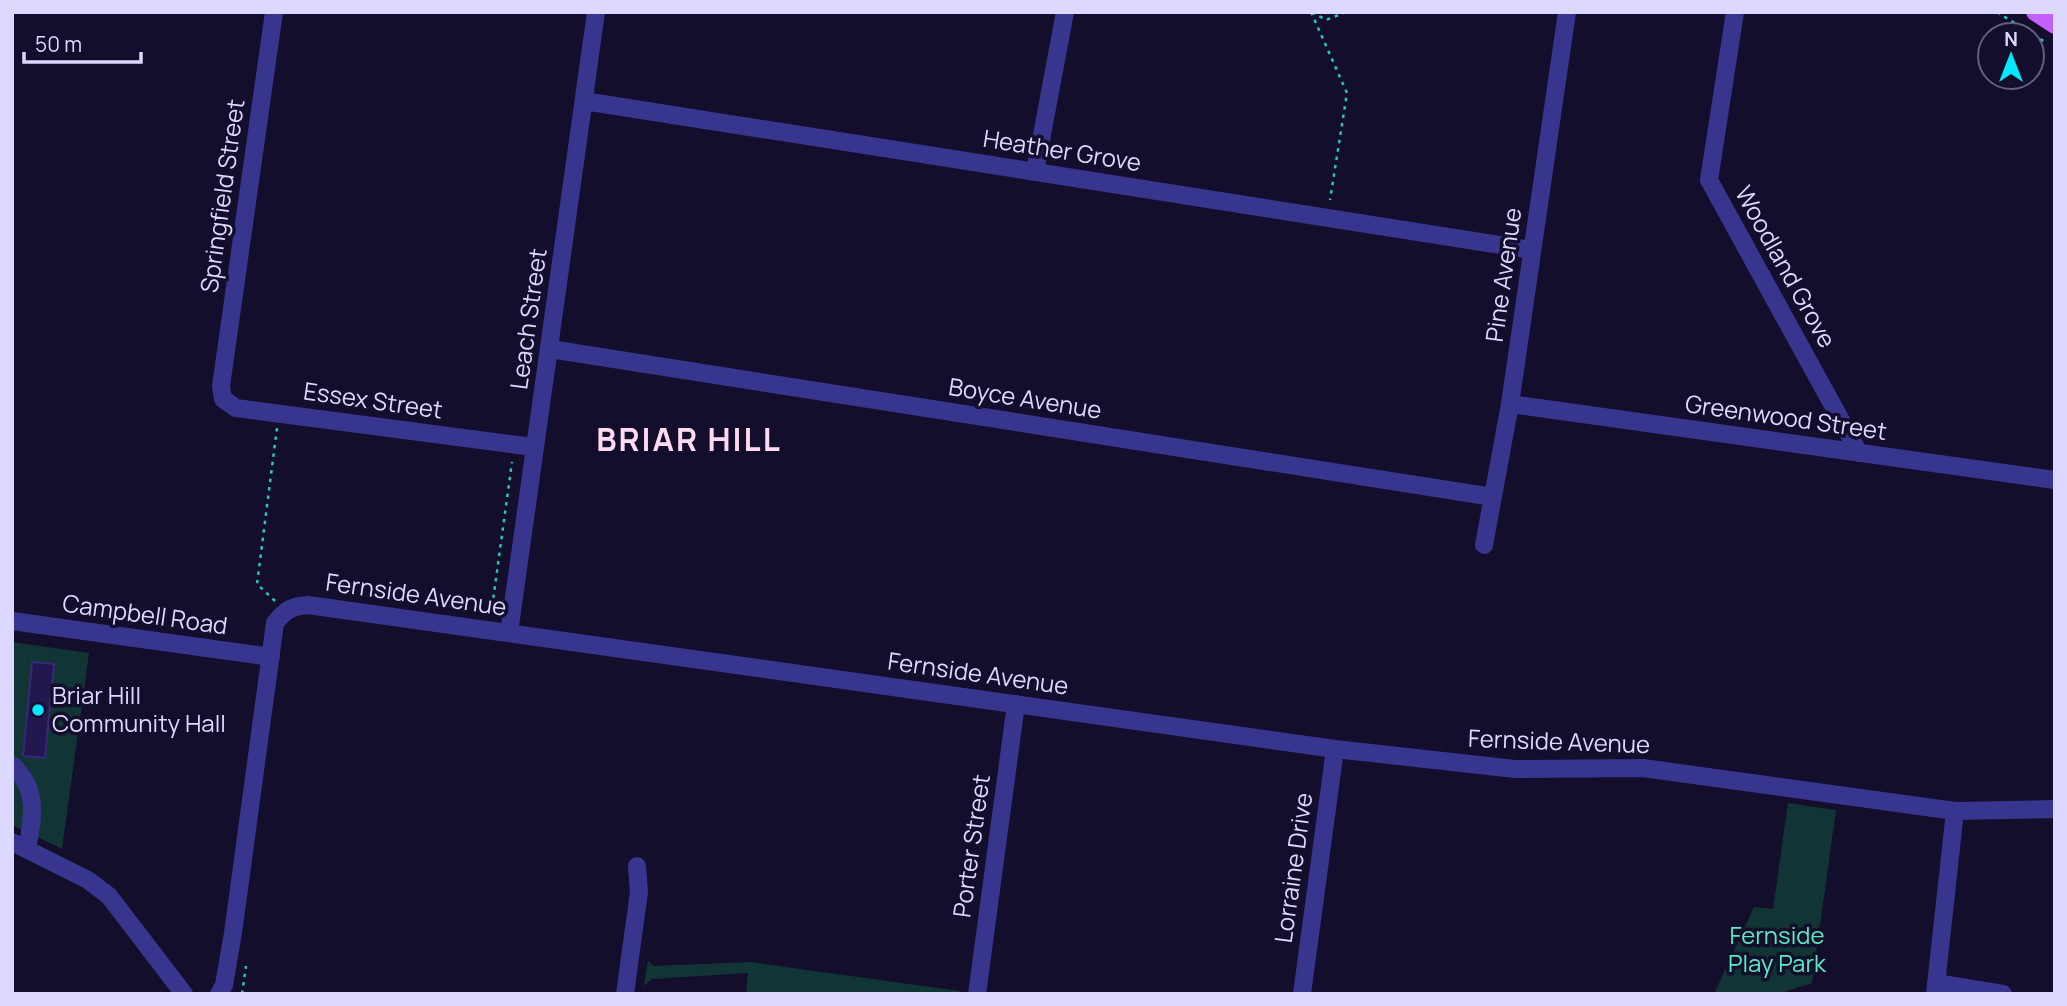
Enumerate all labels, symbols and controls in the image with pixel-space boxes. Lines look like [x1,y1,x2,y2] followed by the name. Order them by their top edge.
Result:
[24,21,142,65] scale bar
[1976,21,2046,91] north arrow
[2004,26,2018,52] text: N
[35,30,82,58] text: 50 m
[192,97,251,295] street label: Springfield Street
[981,121,1144,178] street label: Heather Grove
[1728,179,1845,353] street label: Woodland Grove
[1477,206,1528,344] street label: Pine Avenue
[501,246,554,391] street label: Leach Street
[946,369,1104,426] street label: Boyce Avenue
[301,373,445,426] street label: Essex Street
[1683,386,1889,447] street label: Greenwood Street
[596,417,782,461] district label: BRIAR HILL
[324,565,509,623] street label: Fernside Avenue
[61,586,230,641] street label: Campbell Road
[886,644,1071,702] street label: Fernside Avenue
[52,678,226,739] place label: Briar Hill Community Hall
[30,702,46,718] marker: Briar Hill Community Hall
[1467,721,1651,760] street label: Fernside Avenue
[944,772,997,920] street label: Porter Street
[1266,791,1319,945] street label: Lorraine Drive
[1728,918,1827,979] park label: Fernside Play Park

